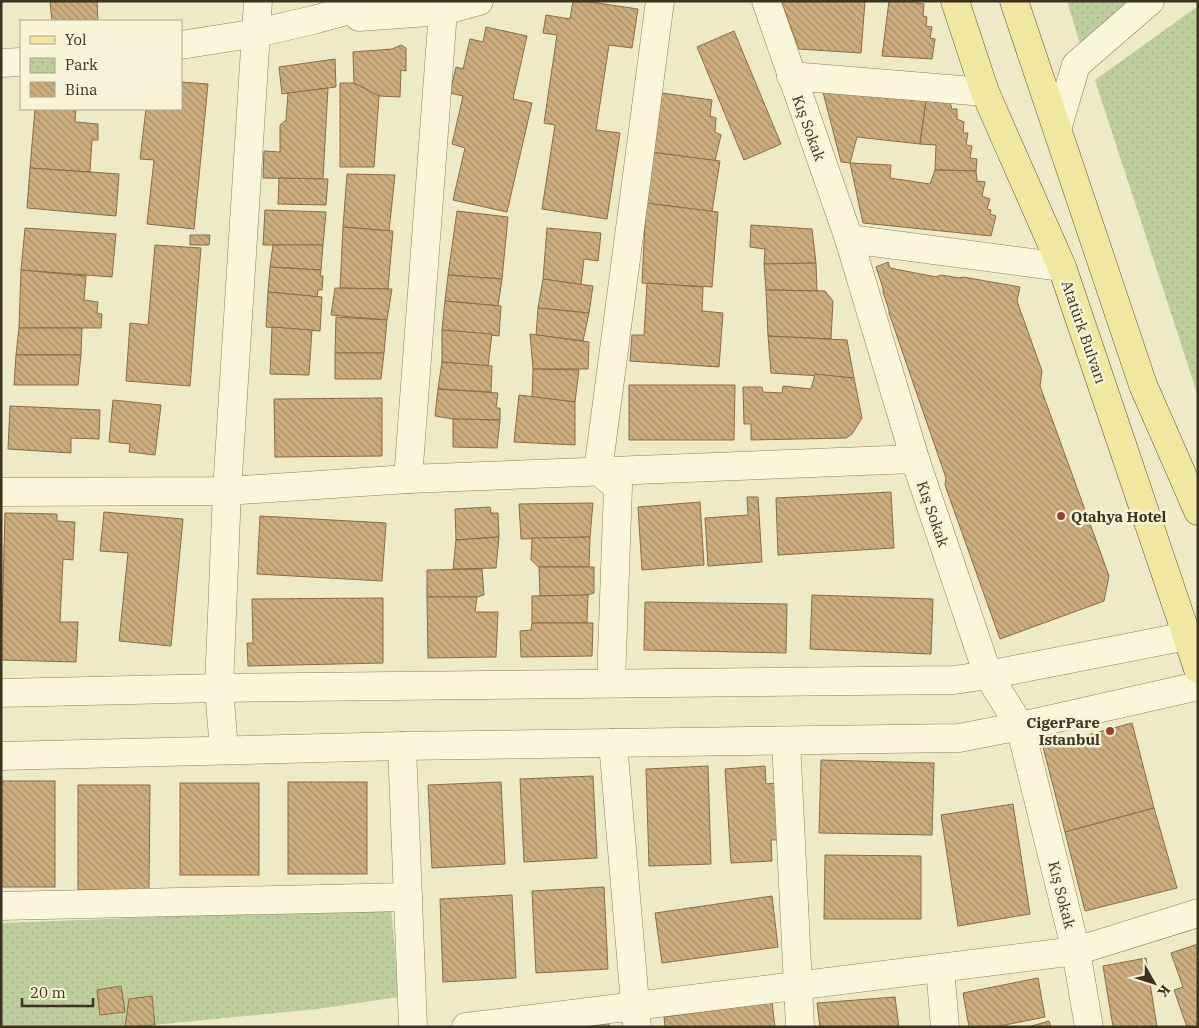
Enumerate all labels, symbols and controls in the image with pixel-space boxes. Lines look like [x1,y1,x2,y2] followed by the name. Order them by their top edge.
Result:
[20,20,182,110] legend
[65,30,86,49] text: Yol
[65,55,98,74] text: Park
[65,80,98,99] text: Bina
[788,92,830,164] street label: Kış Sokak
[1057,278,1111,386] street label: Atatürk Bulvarı
[913,478,953,550] street label: Kış Sokak
[1071,507,1166,526] place label: Qtahya Hotel
[1055,510,1067,522] marker: Qtahya Hotel
[1026,713,1100,749] place label: CigerPare Istanbul
[1104,725,1116,737] marker: CigerPare Istanbul
[1044,859,1080,931] street label: Kış Sokak
[1129,958,1179,1008] north arrow
[22,976,94,1008] scale bar
[1154,981,1174,1001] text: K
[30,983,66,1002] text: 20 m

